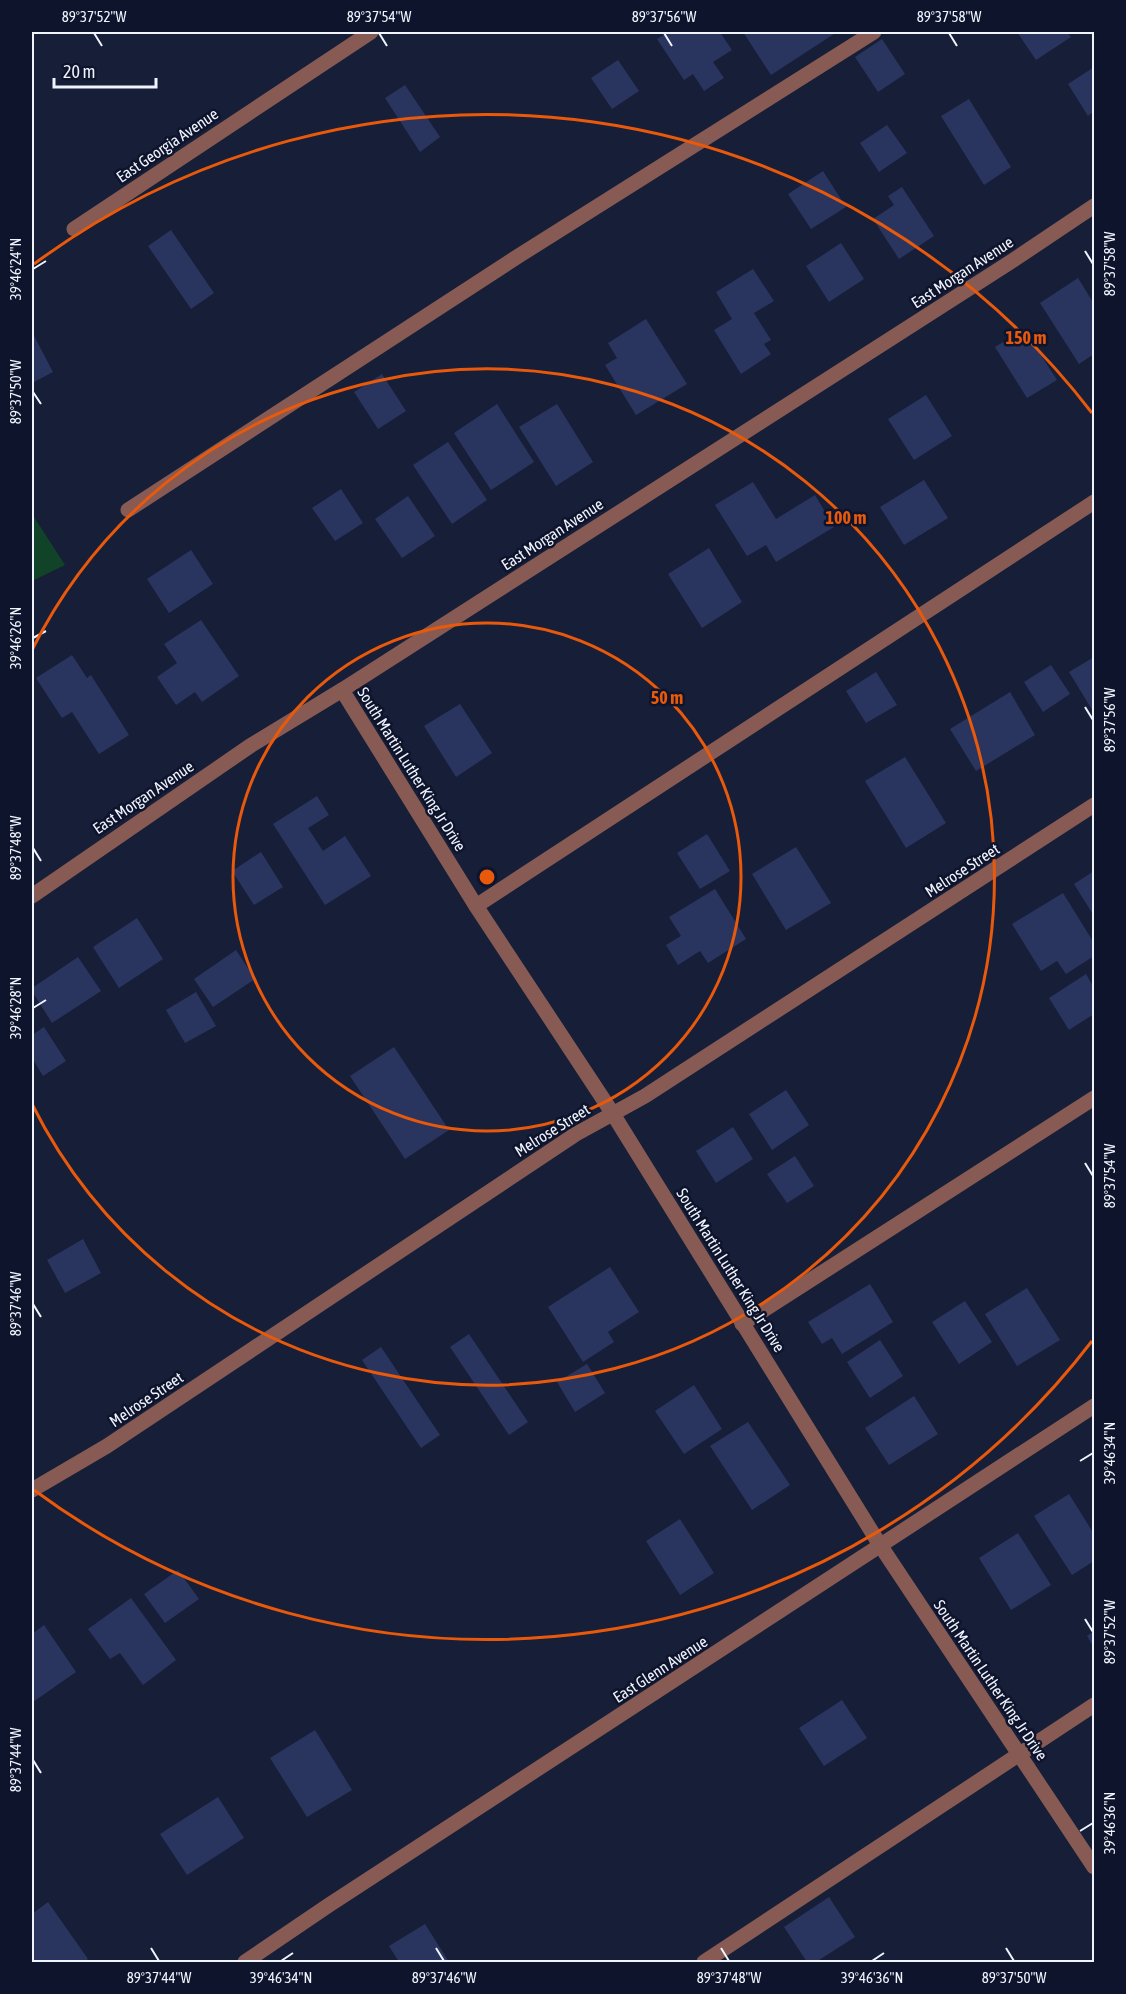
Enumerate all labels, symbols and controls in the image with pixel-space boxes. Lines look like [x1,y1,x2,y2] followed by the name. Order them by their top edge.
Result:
[62,8,126,25] text: 89°37'52"W
[347,8,411,25] text: 89°37'54"W
[632,8,696,25] text: 89°37'56"W
[917,8,981,25] text: 89°37'58"W
[54,51,156,89] scale bar
[63,61,95,82] text: 20 m
[113,104,222,186] street label: East Georgia Avenue
[908,232,1017,312] street label: East Morgan Avenue
[1101,232,1118,296] text: 89°37'58"W
[7,238,24,300] text: 39°46'24"N
[1006,327,1046,348] text: 150 m
[7,360,24,424] text: 89°37'50"W
[498,494,607,574] street label: East Morgan Avenue
[826,507,866,528] text: 100 m
[7,607,24,669] text: 39°46'26"N
[353,684,470,855] street label: South Martin Luther King Jr Drive
[651,687,683,708] text: 50 m
[1101,688,1118,752] text: 89°37'56"W
[89,757,197,838] street label: East Morgan Avenue
[7,816,24,880] text: 89°37'48"W
[922,839,1003,901] street label: Melrose Street
[477,867,497,887] centre of rings
[7,977,24,1039] text: 39°46'28"N
[511,1100,593,1160] street label: Melrose Street
[1101,1144,1118,1208] text: 89°37'54"W
[672,1185,789,1356] street label: South Martin Luther King Jr Drive
[7,1272,24,1336] text: 89°37'46"W
[106,1368,186,1430] street label: Melrose Street
[1101,1422,1118,1484] text: 39°46'34"N
[930,1596,1051,1764] street label: South Martin Luther King Jr Drive
[1101,1600,1118,1664] text: 89°37'52"W
[610,1632,710,1706] street label: East Glenn Avenue
[7,1728,24,1792] text: 89°37'44"W
[1101,1792,1118,1854] text: 39°46'36"N
[127,1969,191,1986] text: 89°37'44"W
[250,1969,312,1986] text: 39°46'34"N
[412,1969,476,1986] text: 89°37'46"W
[697,1969,761,1986] text: 89°37'48"W
[841,1969,903,1986] text: 39°46'36"N
[982,1969,1046,1986] text: 89°37'50"W

